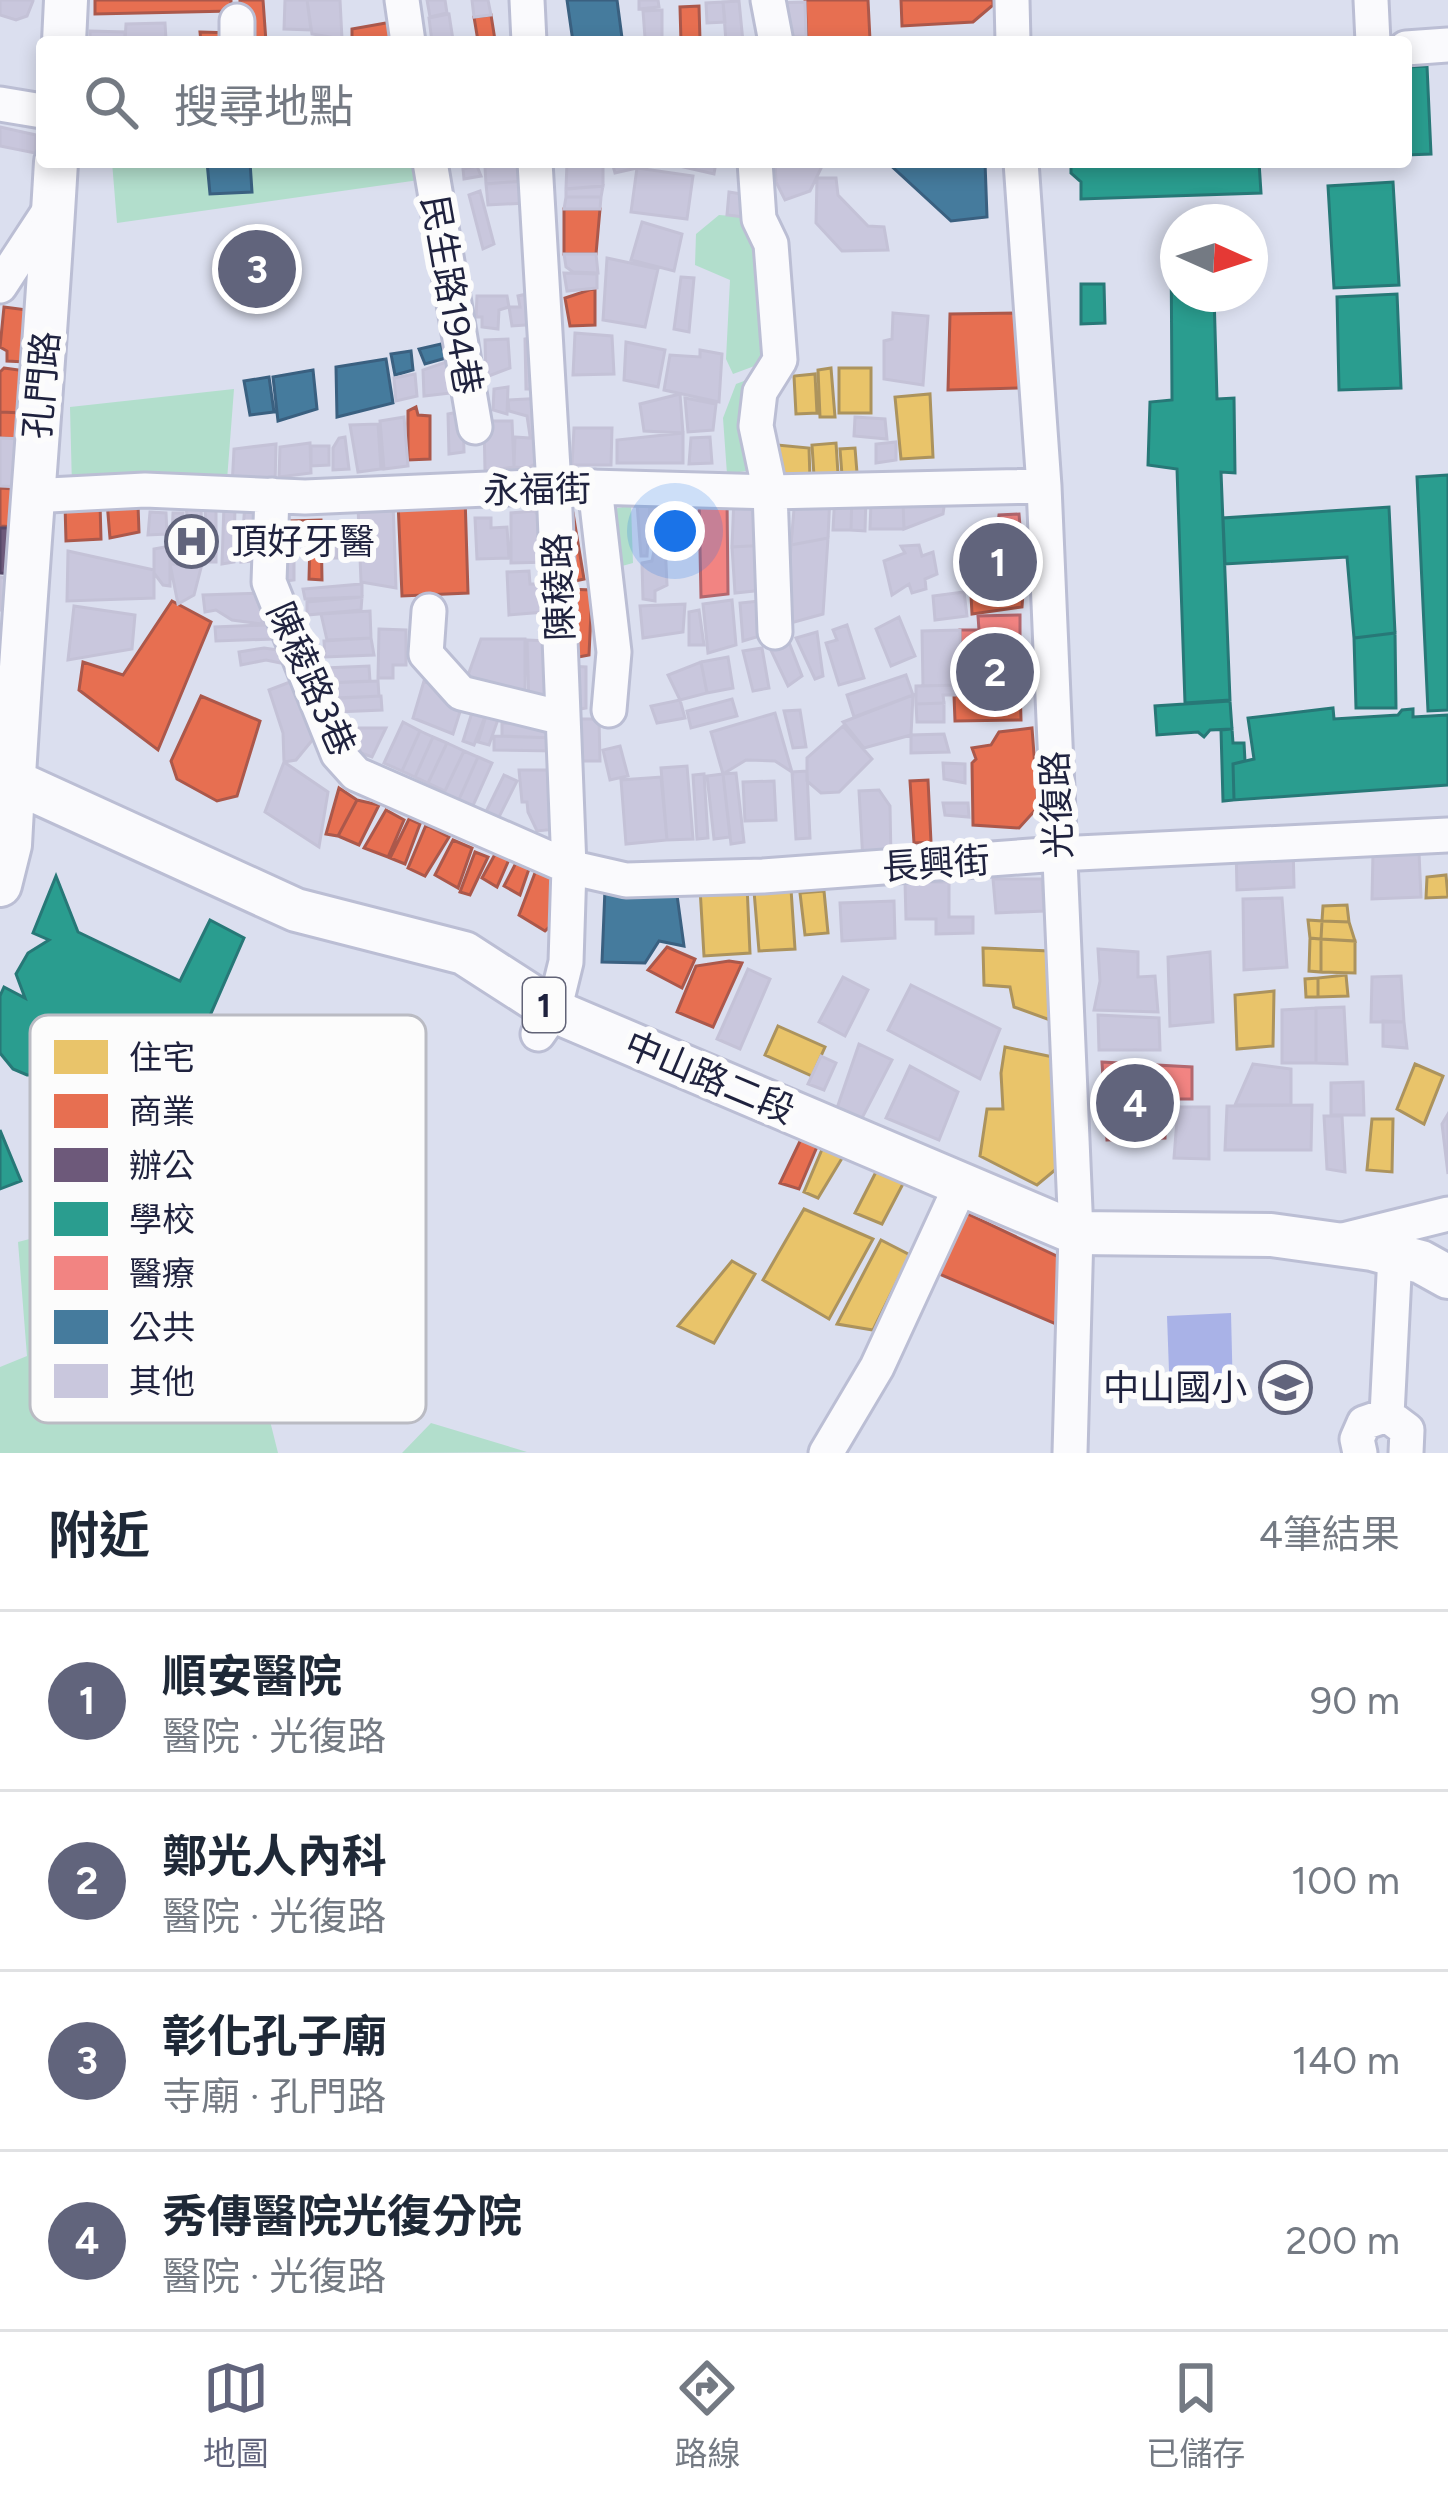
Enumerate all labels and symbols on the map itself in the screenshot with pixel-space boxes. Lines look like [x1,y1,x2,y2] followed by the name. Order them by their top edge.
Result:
[413,192,490,398] street label: 民生路194巷
[1160,204,1268,312] north arrow
[218,224,296,314] pin: 3
[15,329,68,441] street label: 孔門路
[483,467,591,512] street label: 永福街
[645,501,705,561] your location
[164,513,220,569] hospital icon: 頂好牙醫
[959,517,1037,607] pin: 1
[231,520,375,563] place label: 頂好牙醫
[535,532,582,642] street label: 陳稜路
[259,596,364,763] street label: 陳稜路3巷
[956,627,1034,717] pin: 2
[1033,750,1080,860] street label: 光復路
[881,838,991,889] street label: 長興街
[523,978,565,1032] road number: 1
[30,1015,426,1423] legend
[619,1023,801,1132] street label: 中山路二段
[129,1038,195,1077] text: 住宅
[1096,1058,1174,1148] pin: 4
[129,1092,195,1131] text: 商業
[129,1146,195,1185] text: 辦公
[129,1200,195,1239] text: 學校
[129,1254,195,1293] text: 醫療
[129,1308,195,1347] text: 公共
[1258,1359,1314,1415] school or university icon: 中山國小
[129,1362,195,1401] text: 其他
[1103,1366,1247,1409] place label: 中山國小

